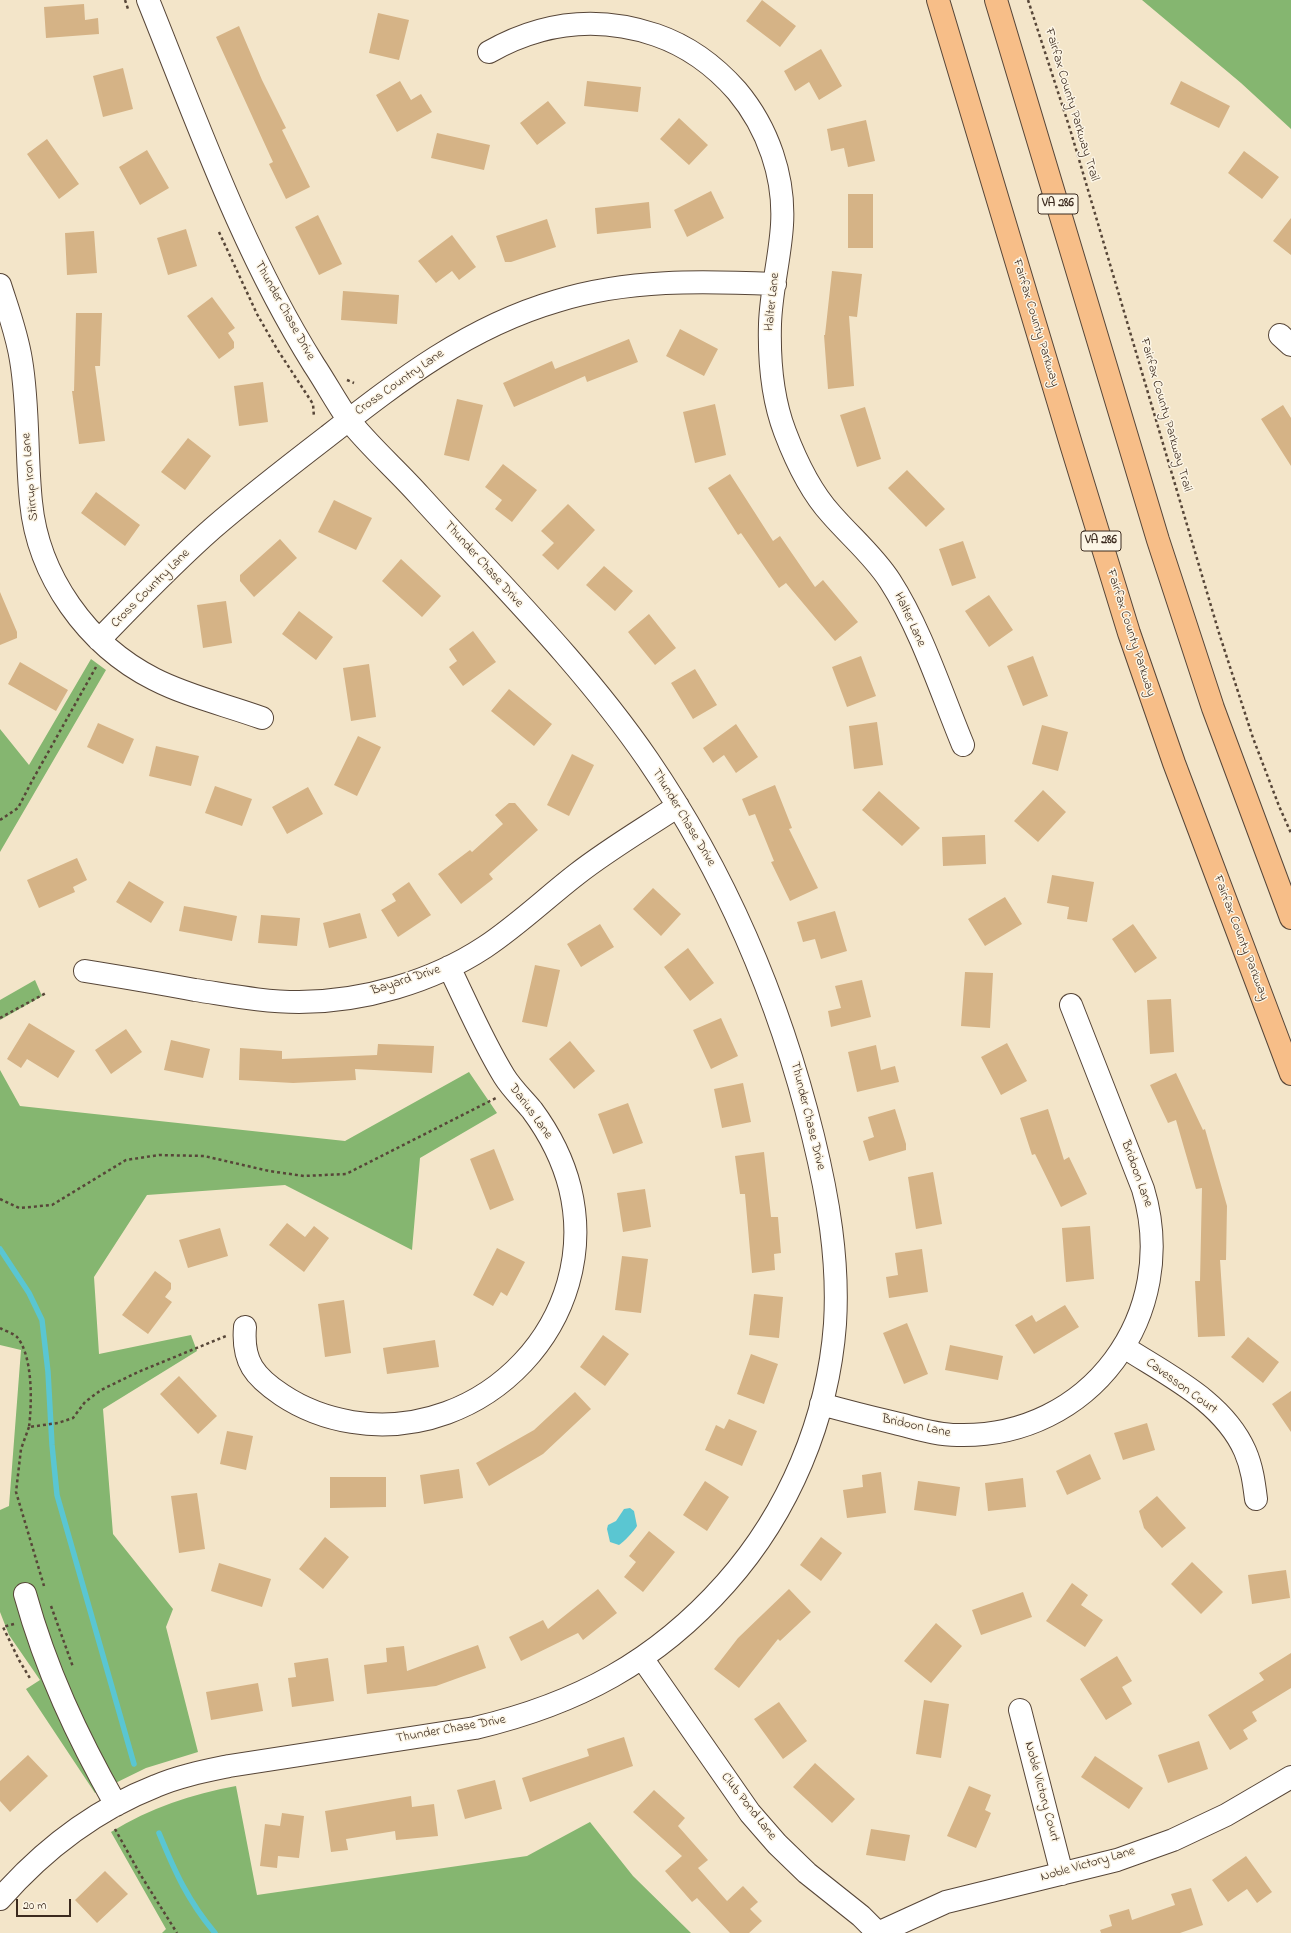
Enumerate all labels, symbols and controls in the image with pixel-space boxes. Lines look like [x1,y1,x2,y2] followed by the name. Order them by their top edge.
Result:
[1040,27,1102,183] street label: Fairfax County Parkway Trail
[1038,194,1078,214] road number: VA 286
[1008,257,1062,389] street label: Fairfax County Parkway
[250,259,318,363] street label: Thunder Chase Drive
[762,272,784,332] street label: Halter Lane
[1136,336,1194,494] street label: Fairfax County Parkway Trail
[352,346,448,420] street label: Cross Country Lane
[19,432,43,522] street label: Stirrup Iron Lane
[440,519,526,611] street label: Thunder Chase Drive
[1081,531,1121,551] road number: VA 286
[108,546,194,632] street label: Cross Country Lane
[1102,567,1158,699] street label: Fairfax County Parkway
[890,590,928,650] street label: Halter Lane
[648,766,718,870] street label: Thunder Chase Drive
[1209,873,1271,1003] street label: Fairfax County Parkway
[369,962,443,1000] street label: Bayard Drive
[786,1060,828,1172] street label: Thunder Chase Drive
[505,1081,555,1143] street label: Darius Lane
[1117,1139,1155,1209] street label: Bridoon Lane
[1142,1356,1220,1418] street label: Cavesson Court
[880,1412,952,1442] street label: Bridoon Lane
[395,1713,507,1747] street label: Thunder Chase Drive
[1020,1740,1062,1844] street label: Noble Victory Court
[717,1770,779,1844] street label: Club Pond Lane
[1039,1844,1137,1886] street label: Noble Victory Lane
[18,1891,73,1917] scale bar
[23,1897,46,1915] text: 20 m

